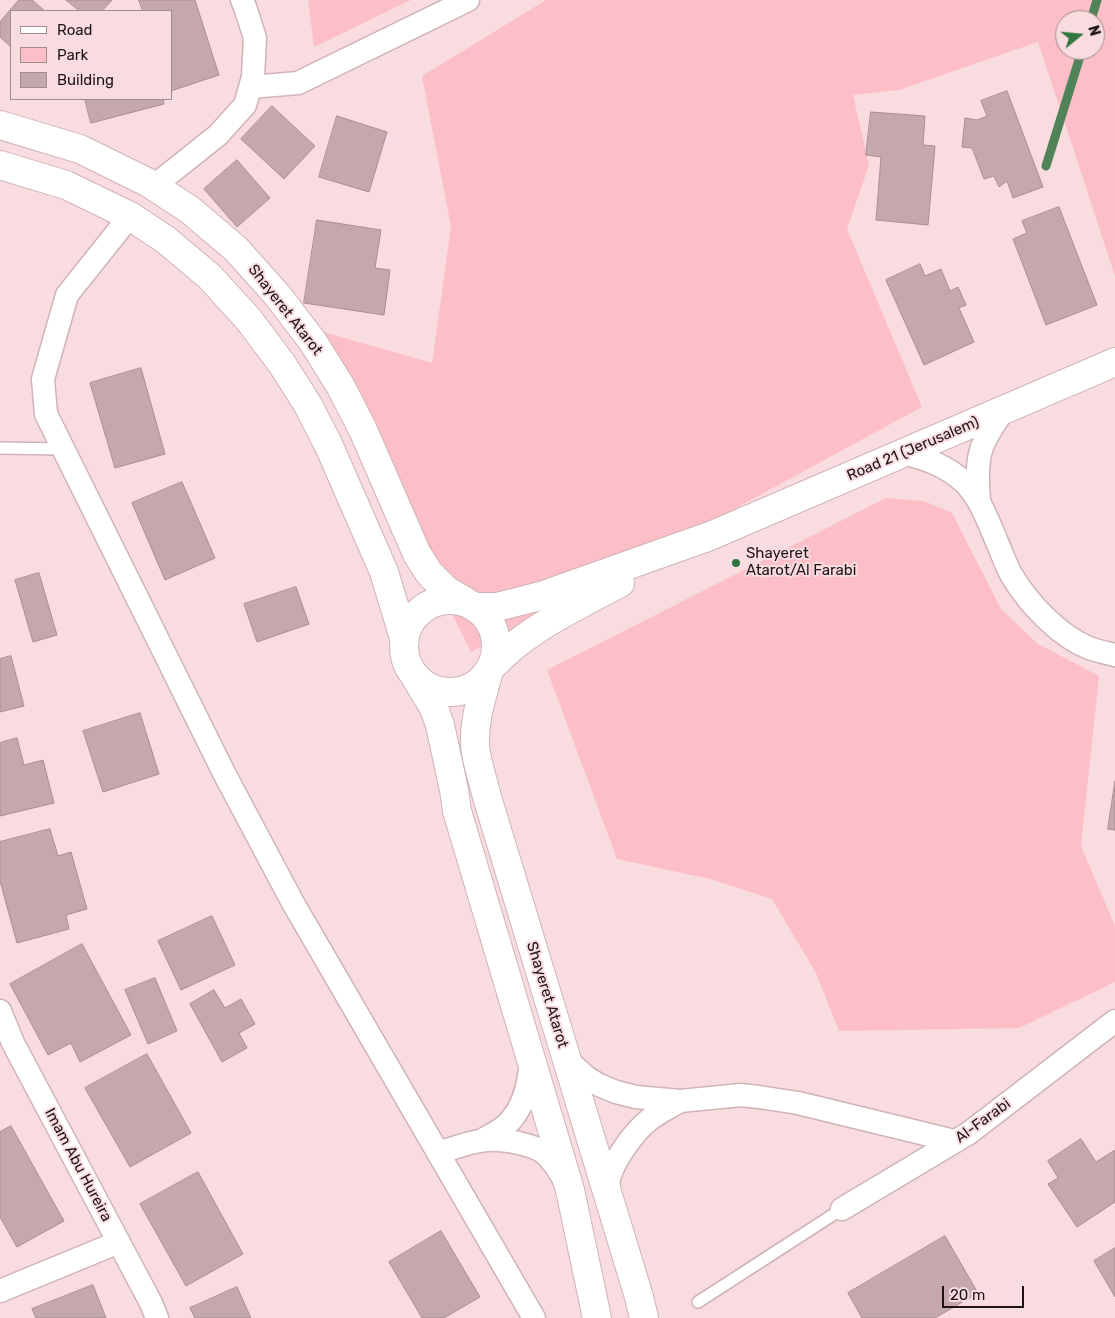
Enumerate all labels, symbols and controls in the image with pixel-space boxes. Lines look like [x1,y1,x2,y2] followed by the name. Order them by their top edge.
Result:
[10,10,172,100] legend
[1055,10,1105,60] north arrow
[57,21,93,39] text: Road
[1084,23,1103,38] text: N
[57,46,88,64] text: Park
[57,71,114,89] text: Building
[244,261,326,359] street label: Shayeret Atarot
[844,413,982,485] street label: Road 21 (Jerusalem)
[746,545,856,580] place label: Shayeret Atarot/Al Farabi
[730,557,742,569] marker: Shayeret Atarot/Al Farabi
[522,940,572,1050] street label: Shayeret Atarot
[952,1095,1014,1147] street label: Al-Farabi
[41,1105,115,1225] street label: Imam Abu Hureira
[945,1276,1028,1308] scale bar
[950,1286,985,1304] text: 20 m

